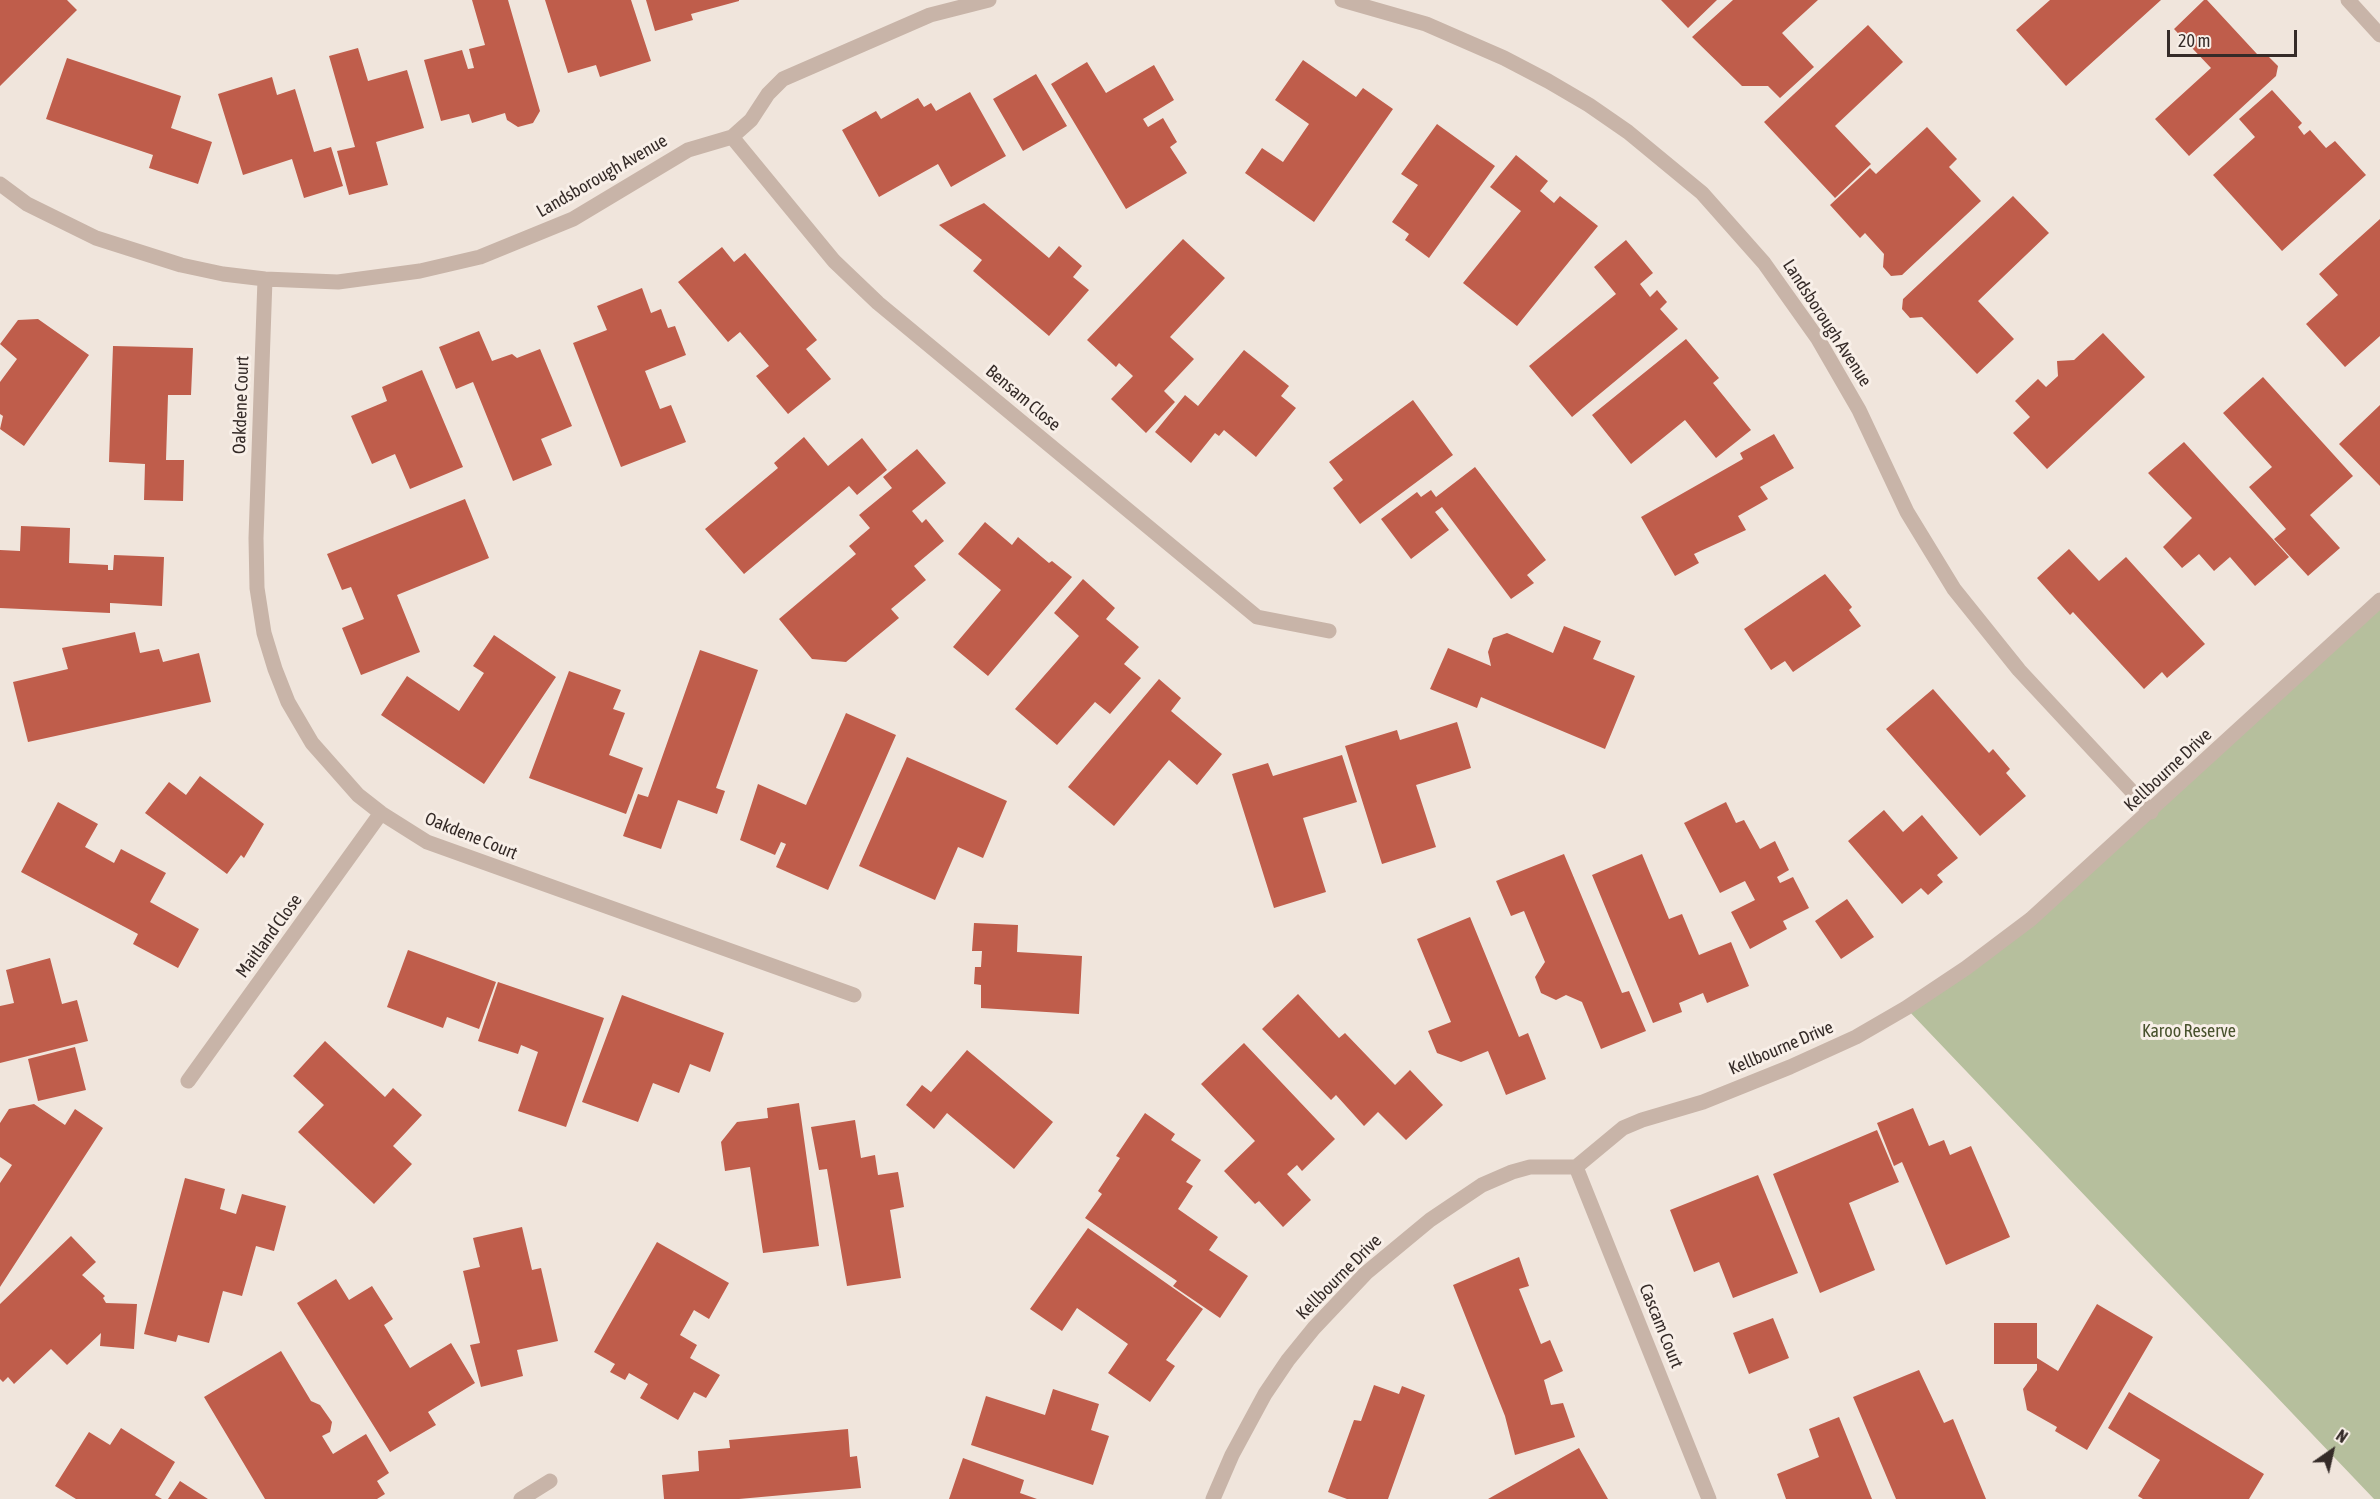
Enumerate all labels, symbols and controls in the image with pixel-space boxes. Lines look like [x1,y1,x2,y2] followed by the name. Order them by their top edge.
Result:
[2170,18,2300,56] scale bar
[2178,30,2210,51] text: 20 m
[533,130,671,222] street label: Landsborough Avenue
[1778,255,1876,391] street label: Landsborough Avenue
[228,356,254,454] street label: Oakdene Court
[981,360,1065,436] street label: Bensam Close
[2120,724,2216,816] street label: Kellbourne Drive
[421,808,521,864] street label: Oakdene Court
[231,890,307,982] street label: Maitland Close
[1725,1016,1837,1080] street label: Kellbourne Drive
[2142,1020,2236,1042] park label: Karoo Reserve
[1292,1230,1386,1324] street label: Kellbourne Drive
[1634,1281,1688,1371] street label: Cascam Court
[2302,1421,2362,1481] north arrow
[2333,1426,2351,1446] text: N

